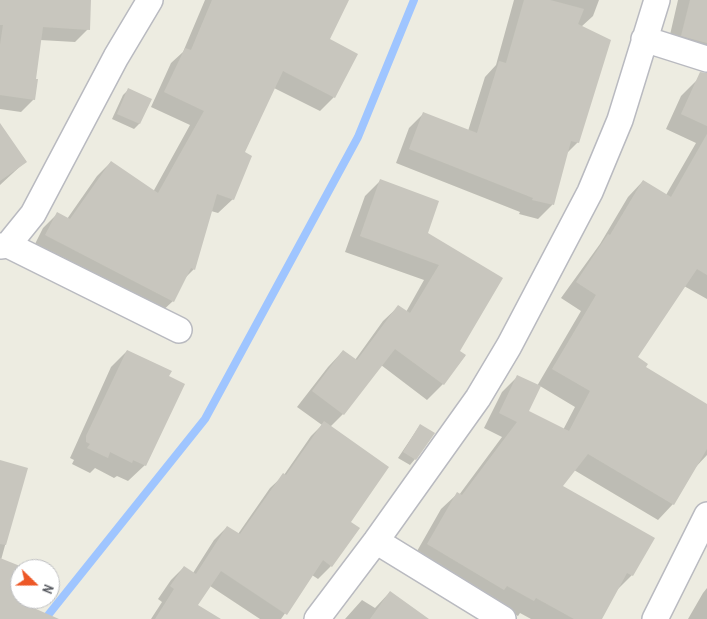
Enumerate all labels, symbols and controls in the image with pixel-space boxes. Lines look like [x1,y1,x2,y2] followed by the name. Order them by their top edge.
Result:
[10,559,60,609] north arrow
[38,582,58,596] text: N

